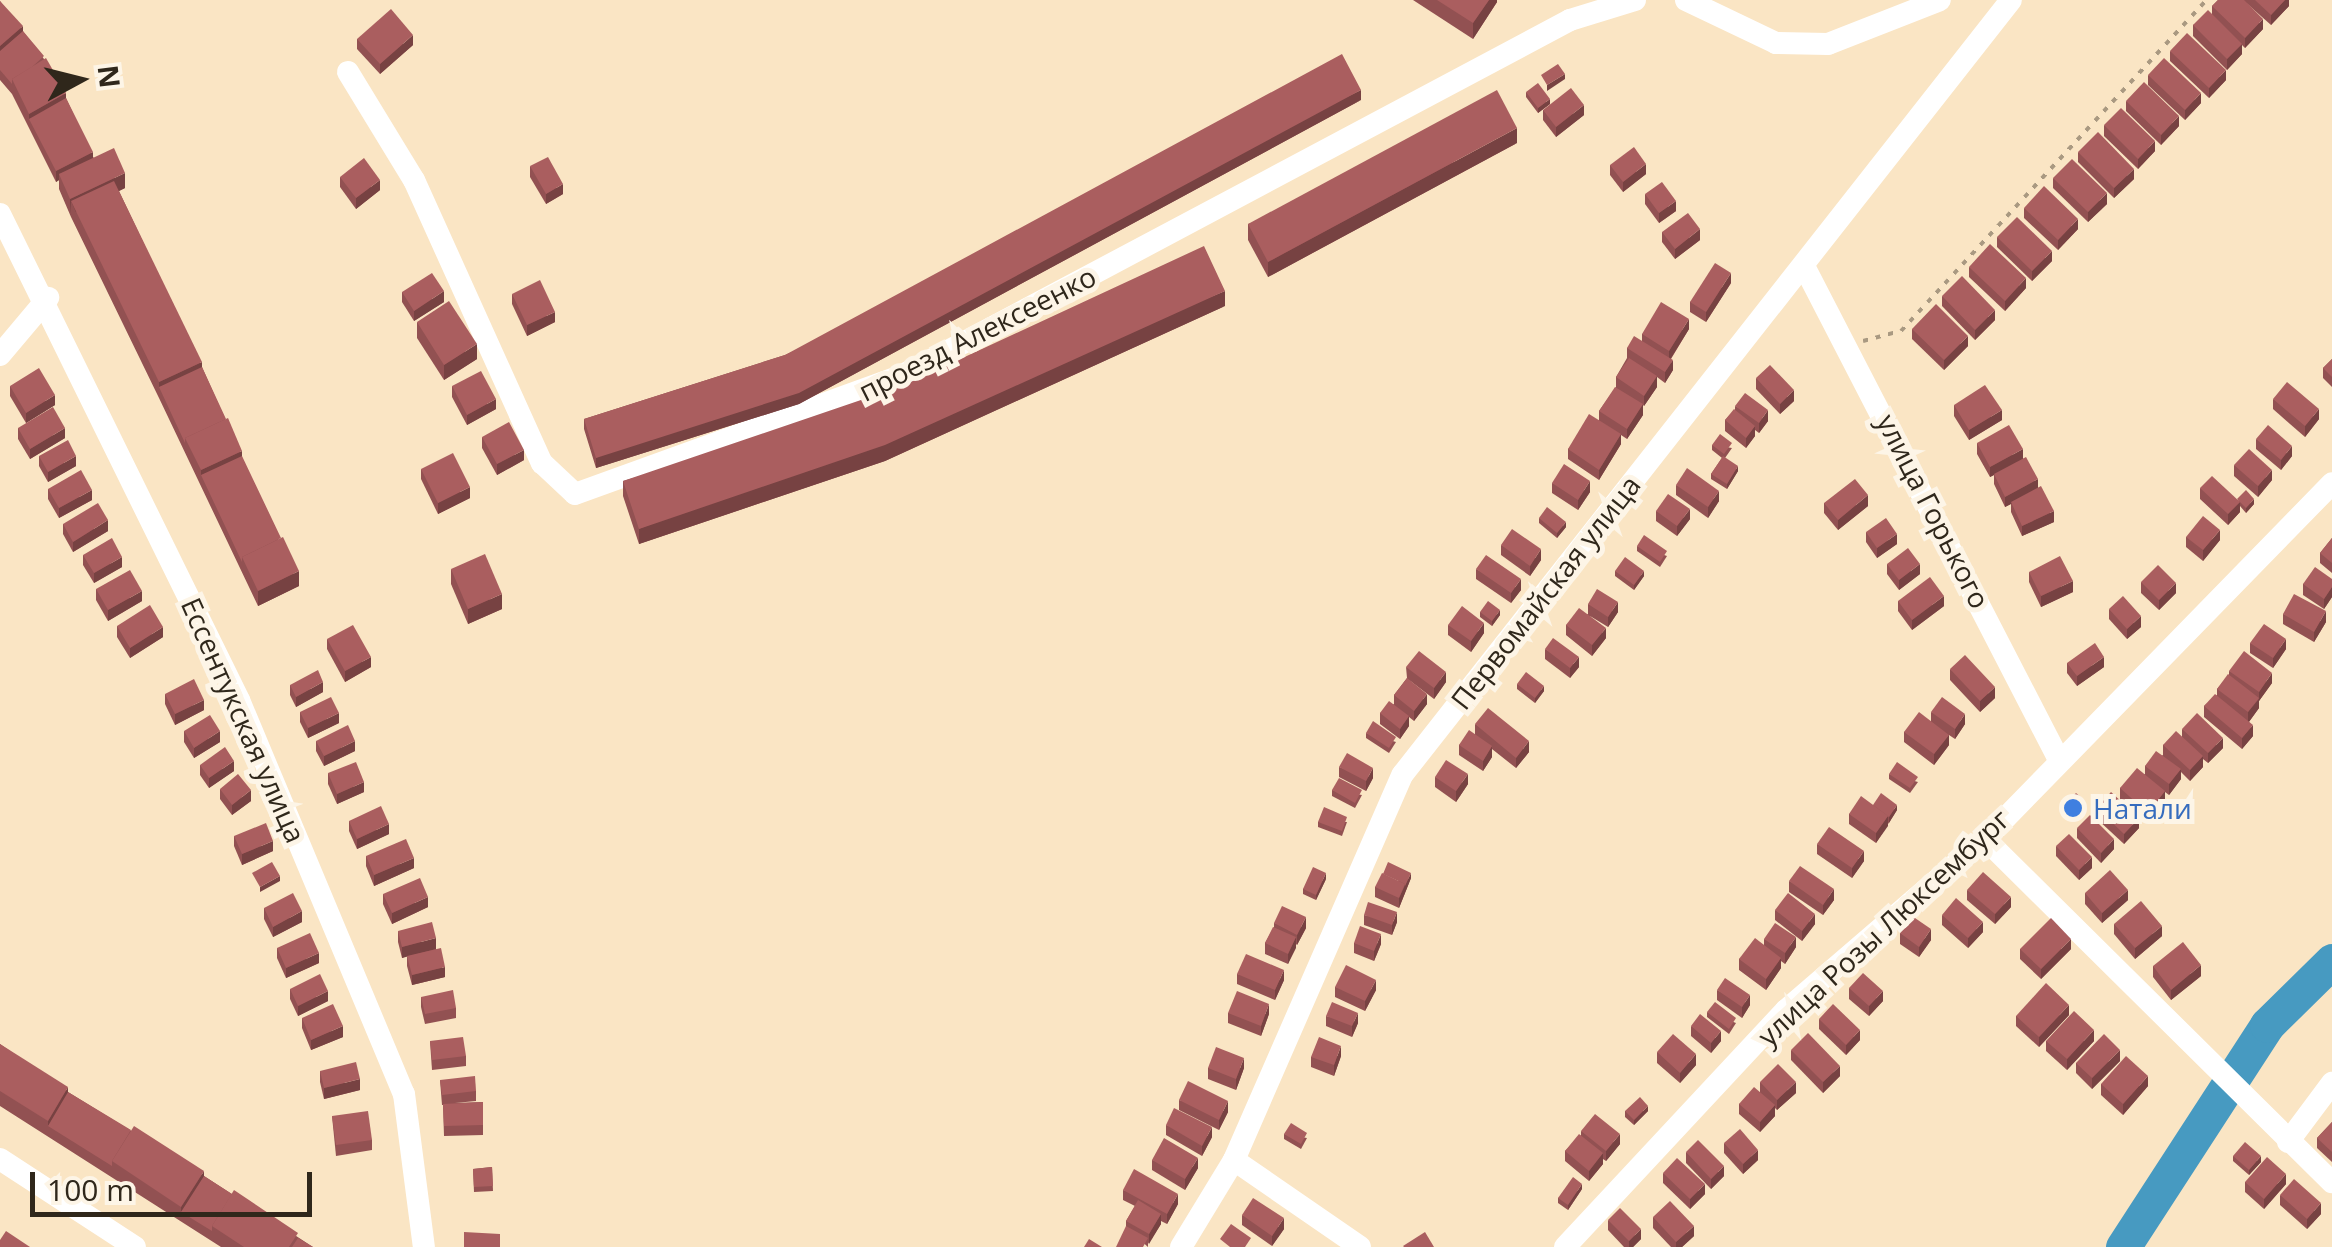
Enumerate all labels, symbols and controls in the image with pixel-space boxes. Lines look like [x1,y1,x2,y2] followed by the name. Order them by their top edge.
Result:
[30,30,130,130] north arrow
[90,63,130,90] text: N
[853,259,1101,407] street label: проезд Алексеенко
[1871,408,1997,614] street label: улица Горького
[1443,468,1647,716] street label: Первомайская улица
[175,592,313,848] street label: Ессентукская улица
[2093,791,2192,825] place label: Натали
[2062,797,2084,819] marker: Натали
[1750,802,2016,1052] street label: улица Розы Люксембург
[35,1152,318,1214] scale bar
[47,1169,134,1210] text: 100 m

